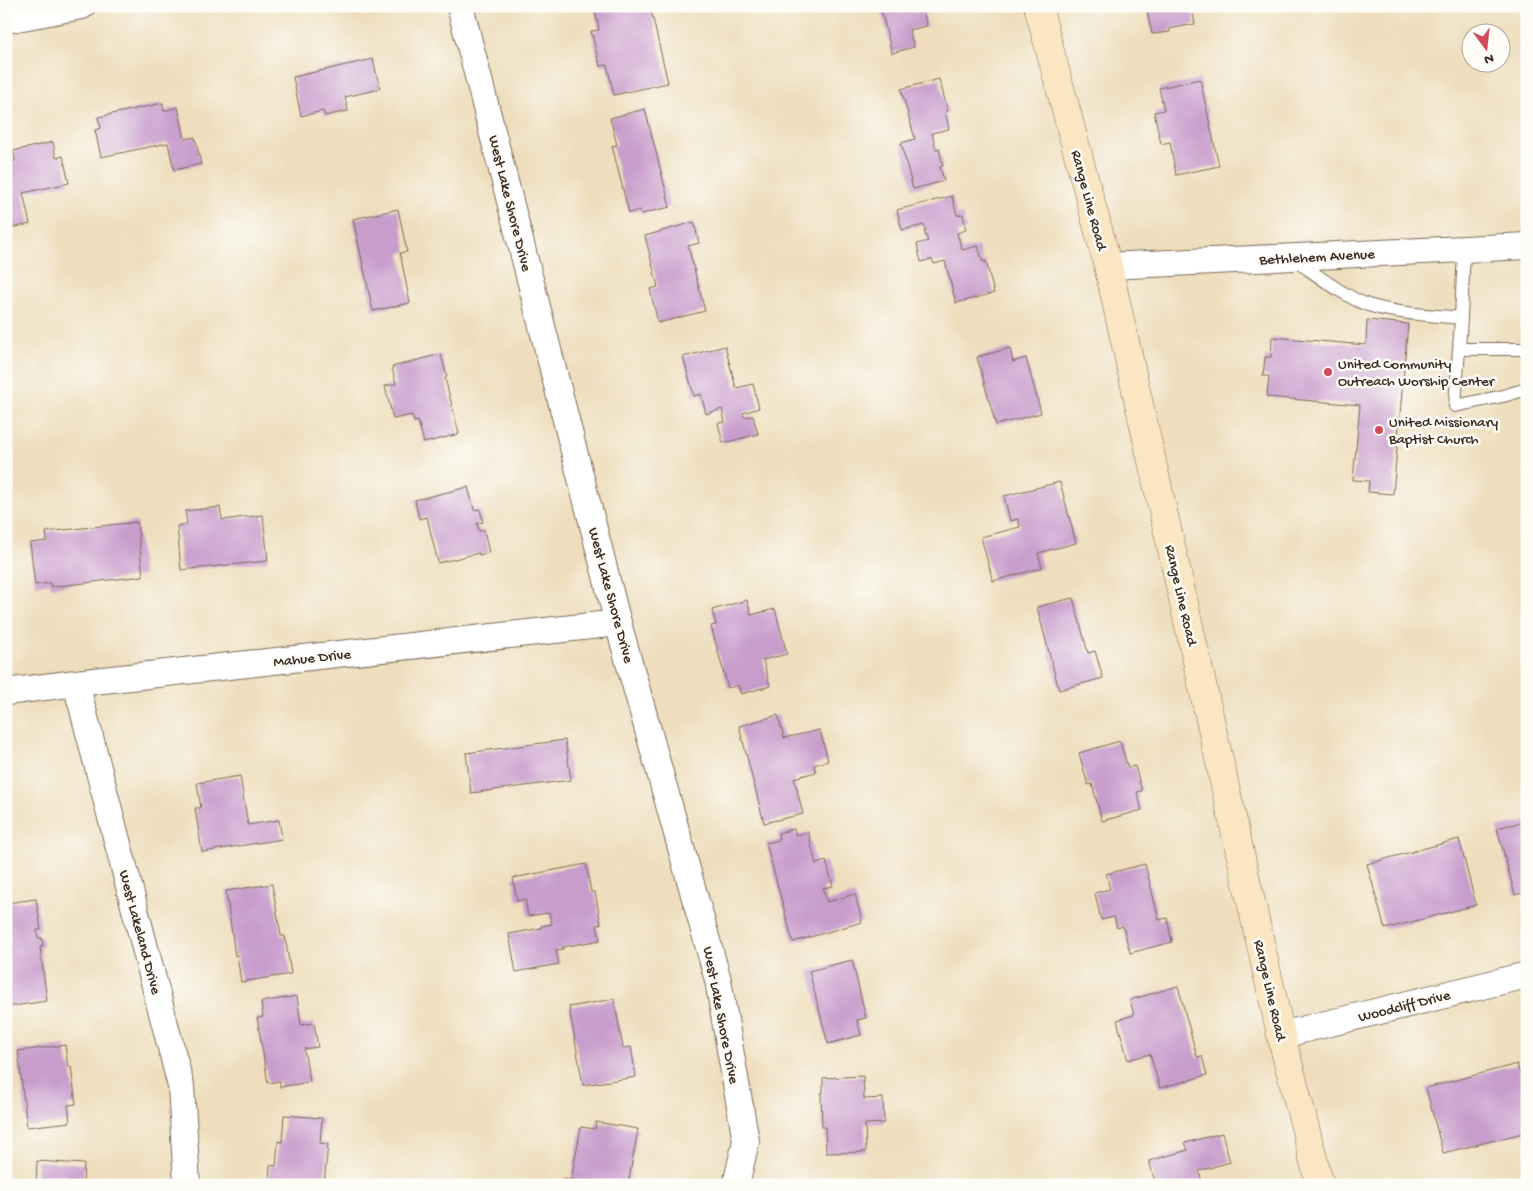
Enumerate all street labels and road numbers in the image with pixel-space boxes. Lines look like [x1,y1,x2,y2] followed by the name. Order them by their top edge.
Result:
[483,134,535,274] street label: West Lake Shore Drive
[1066,148,1110,254] street label: Range Line Road
[1258,246,1376,270] street label: Bethlehem Avenue
[583,526,637,666] street label: West Lake Shore Drive
[1160,543,1201,649] street label: Range Line Road
[273,646,352,672] street label: Mahue Drive
[114,868,164,997] street label: West Lakeland Drive
[1249,938,1290,1044] street label: Range Line Road
[698,945,742,1086] street label: West Lake Shore Drive
[1357,987,1453,1027] street label: Woodcliff Drive

